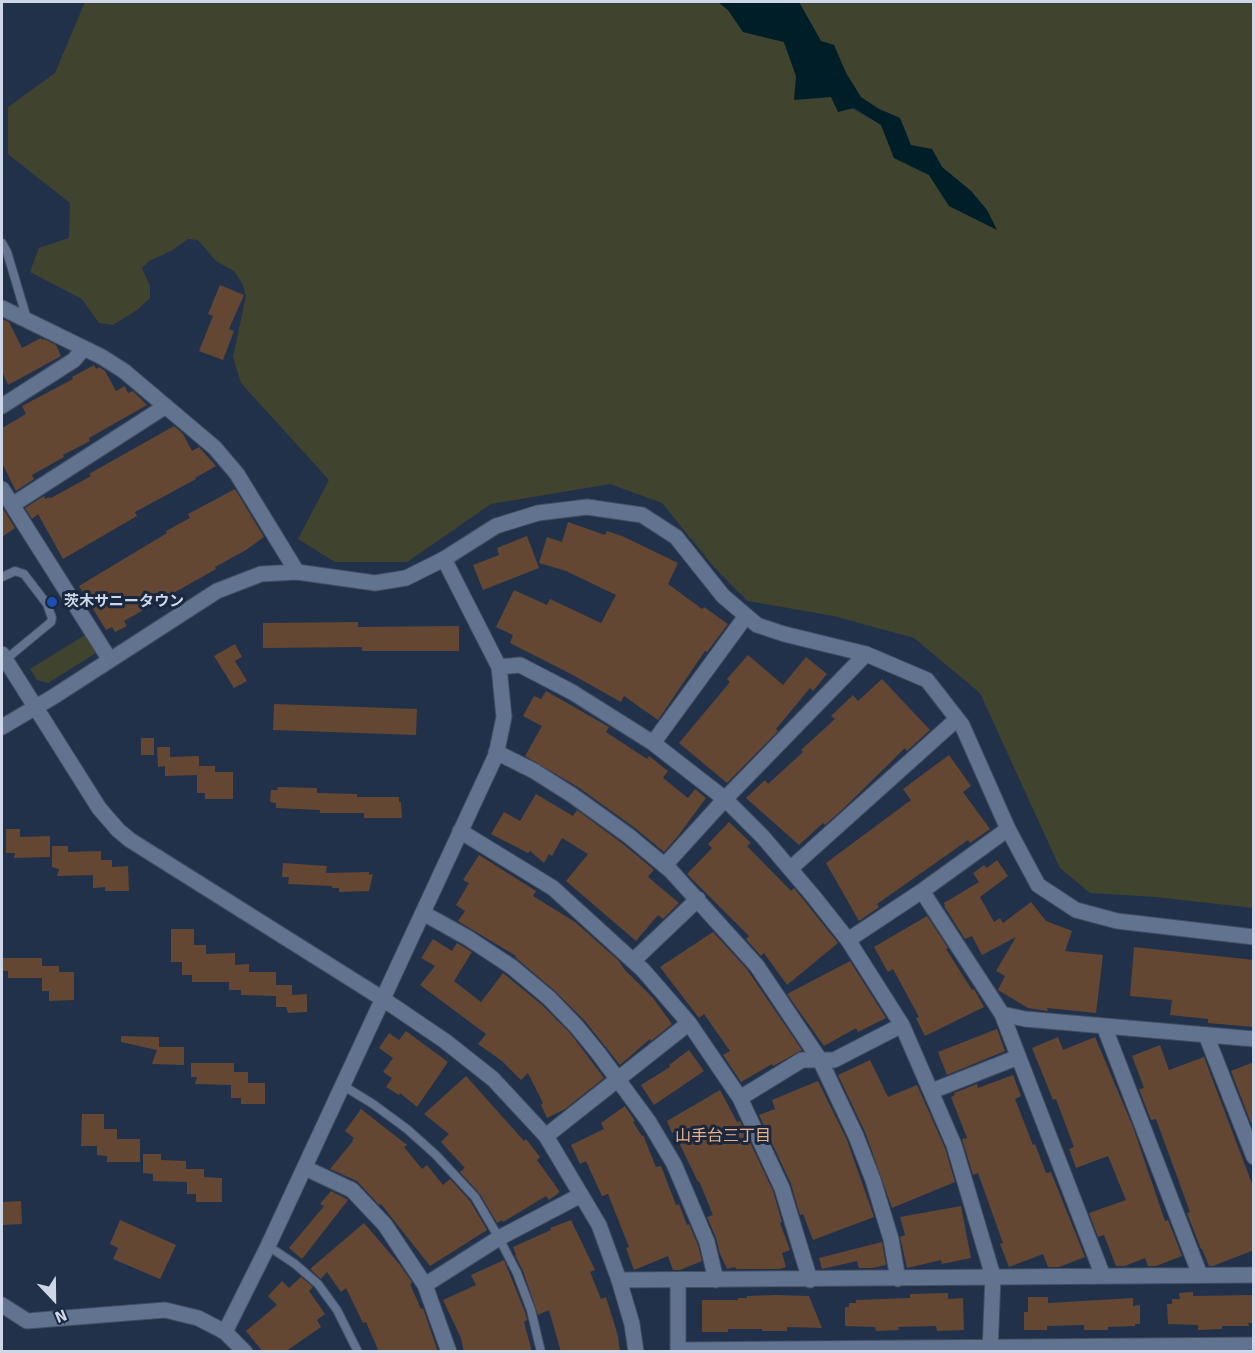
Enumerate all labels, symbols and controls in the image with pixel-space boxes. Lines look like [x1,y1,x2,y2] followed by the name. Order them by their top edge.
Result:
[64,593,184,611] place label: 茨木サニータウン
[45,595,59,609] marker: 茨木サニータウン
[675,1127,771,1147] district label: 山手台三丁目
[24,1269,84,1329] north arrow
[52,1304,70,1327] text: N

